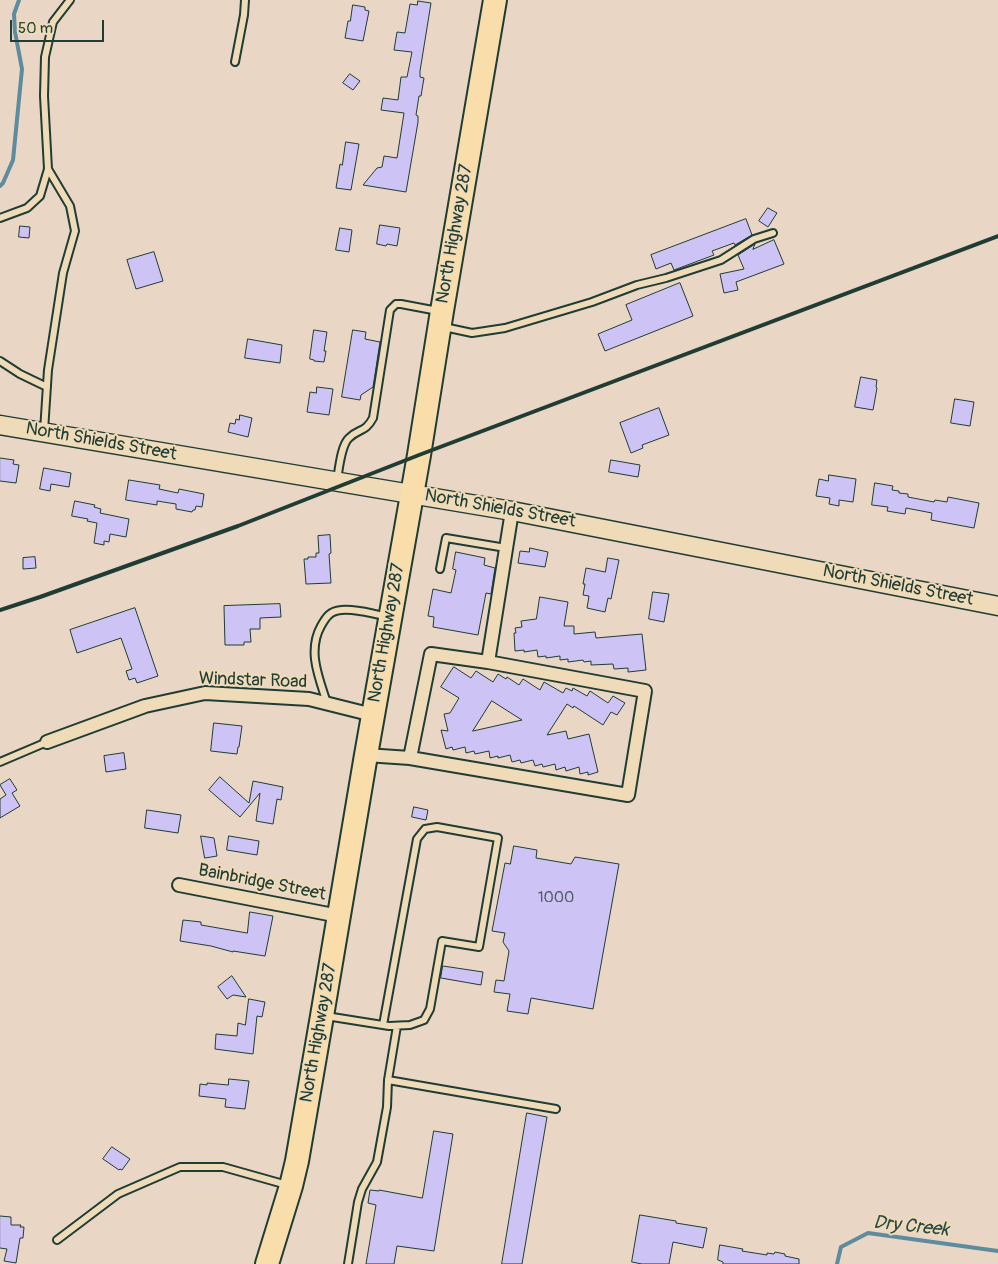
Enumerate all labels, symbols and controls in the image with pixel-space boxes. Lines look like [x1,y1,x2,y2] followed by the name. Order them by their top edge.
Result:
[12,10,106,42] scale bar
[18,19,53,38] text: 50 m
[432,163,478,305] street label: North Highway 287
[24,418,178,466] street label: North Shields Street
[423,485,577,533] street label: North Shields Street
[821,561,975,611] street label: North Shields Street
[364,562,410,704] street label: North Highway 287
[198,668,308,694] street label: Windstar Road
[196,860,328,906] street label: Bainbridge Street
[538,889,574,907] house number: 1000
[296,962,342,1104] street label: North Highway 287
[872,1212,950,1242] water label: Dry Creek

